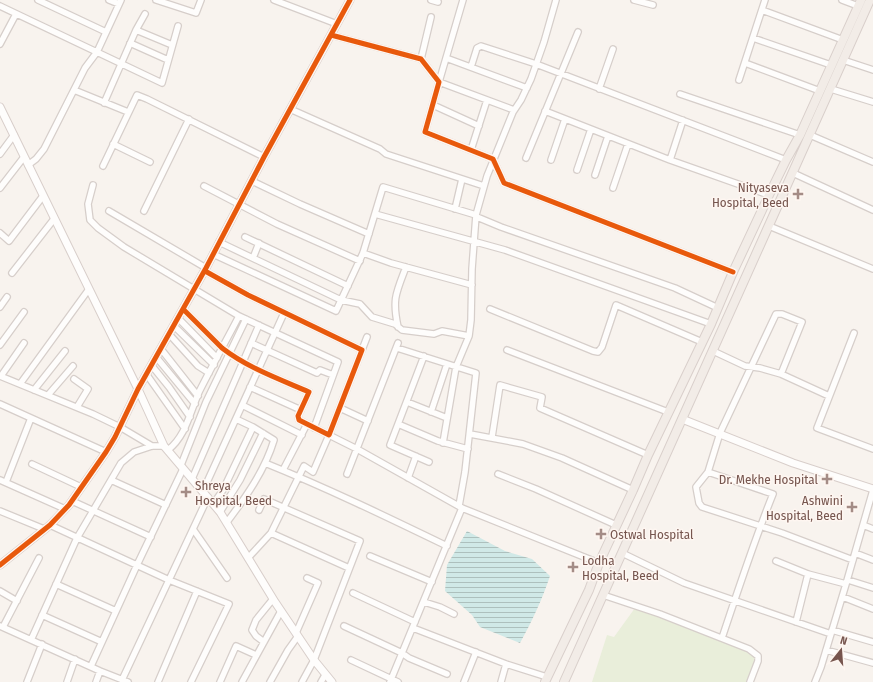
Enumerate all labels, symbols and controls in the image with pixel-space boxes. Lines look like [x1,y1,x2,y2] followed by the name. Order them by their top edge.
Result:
[712,180,789,210] place label: Nityaseva Hospital, Beed
[792,188,804,200] marker: Nityaseva Hospital, Beed
[719,472,819,487] place label: Dr. Mekhe Hospital
[821,473,833,485] marker: Dr. Mekhe Hospital
[195,478,272,508] place label: Shreya Hospital, Beed
[180,486,192,498] marker: Shreya Hospital, Beed
[766,493,843,523] place label: Ashwini Hospital, Beed
[846,501,858,513] marker: Ashwini Hospital, Beed
[610,527,694,542] place label: Ostwal Hospital
[595,528,607,540] marker: Ostwal Hospital
[582,553,659,583] place label: Lodha Hospital, Beed
[567,561,579,573] marker: Lodha Hospital, Beed
[821,630,861,670] north arrow
[839,634,849,648] text: N

